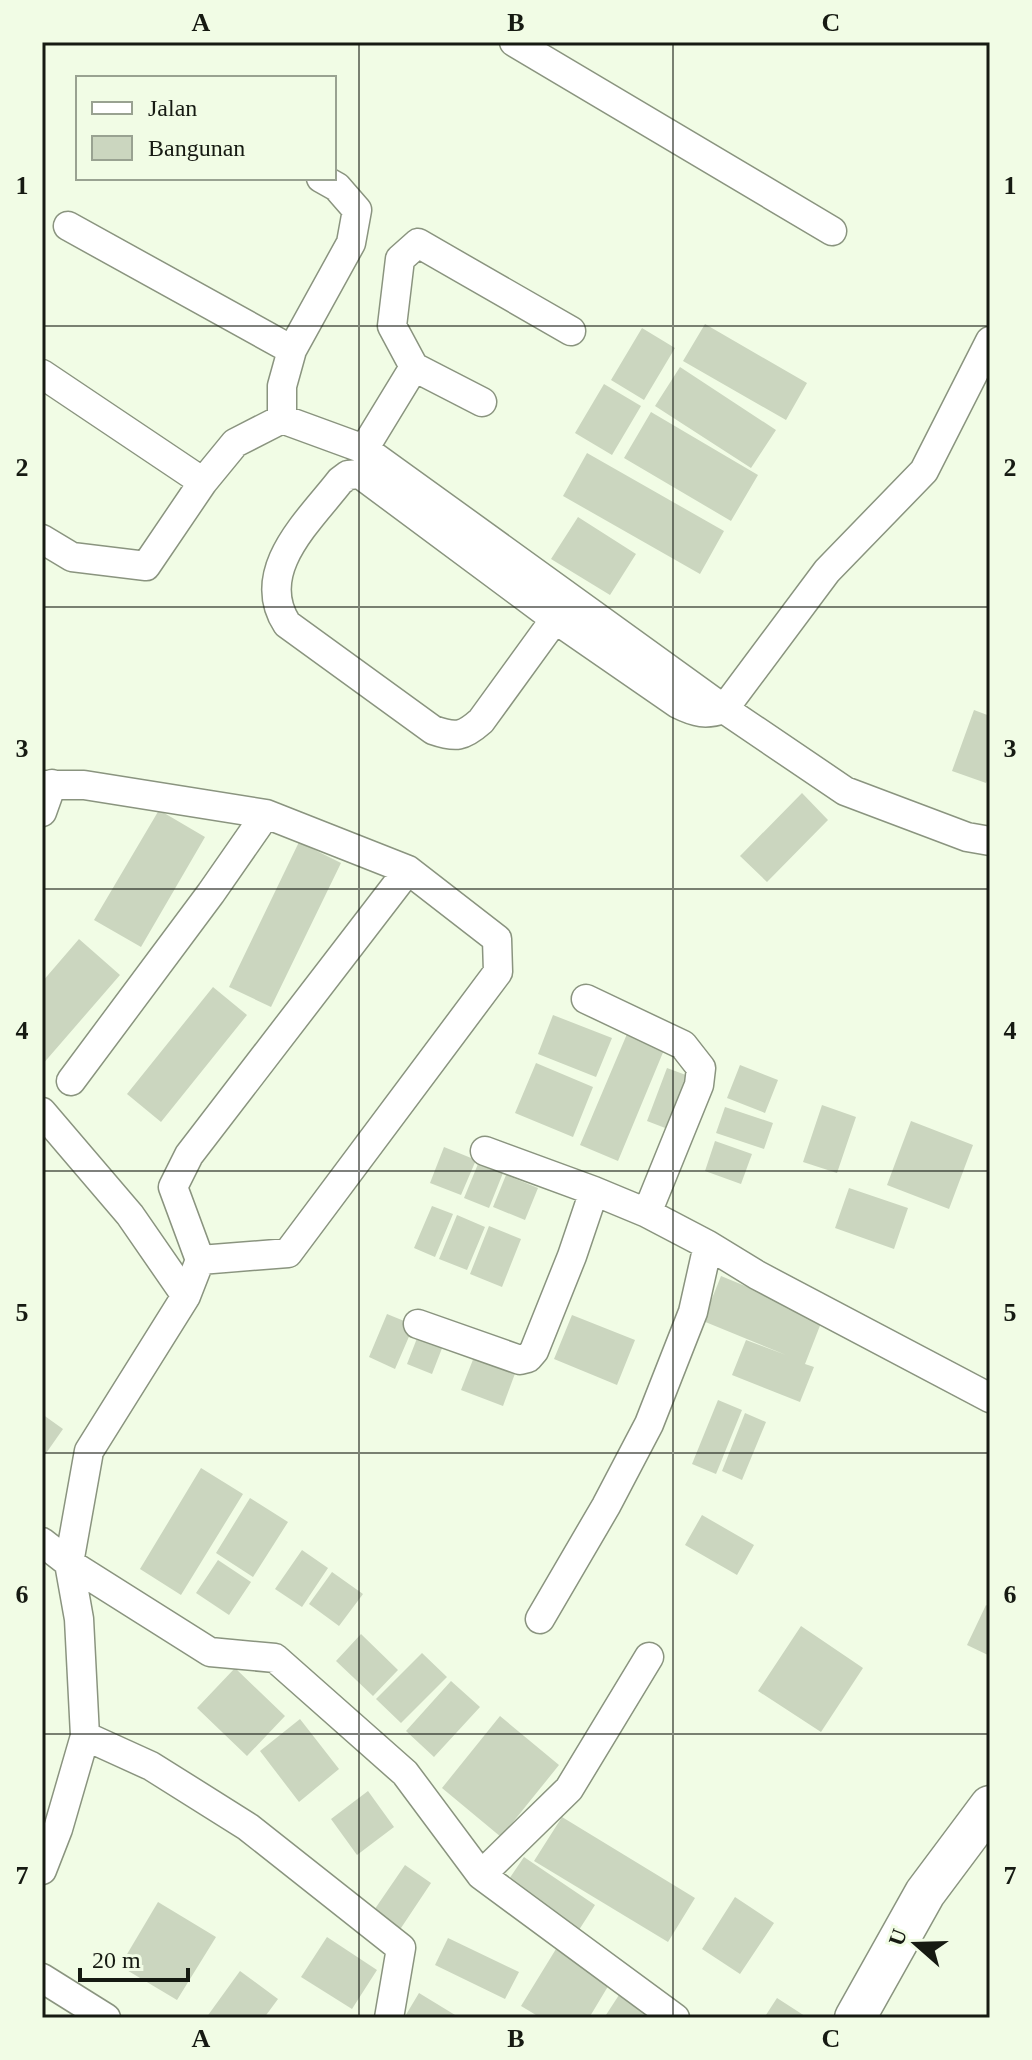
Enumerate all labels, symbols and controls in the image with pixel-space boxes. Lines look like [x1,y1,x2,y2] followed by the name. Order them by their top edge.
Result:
[192,8,211,37] text: A
[507,8,525,37] text: B
[822,8,840,37] text: C
[76,76,336,180] legend
[148,95,197,121] text: Jalan
[148,135,245,161] text: Bangunan
[16,171,29,200] text: 1
[1004,171,1017,200] text: 1
[16,453,29,482] text: 2
[1004,453,1017,482] text: 2
[16,734,29,763] text: 3
[1004,734,1017,763] text: 3
[16,1016,29,1045] text: 4
[1004,1016,1017,1045] text: 4
[16,1298,29,1327] text: 5
[1004,1298,1017,1327] text: 5
[16,1580,29,1609] text: 6
[1004,1580,1017,1609] text: 6
[16,1861,29,1890] text: 7
[1004,1861,1017,1890] text: 7
[876,1904,956,1984] north arrow
[883,1925,912,1949] text: U
[80,1932,188,1982] scale bar
[92,1947,141,1973] text: 20 m
[192,2024,211,2053] text: A
[507,2024,525,2053] text: B
[822,2024,840,2053] text: C

